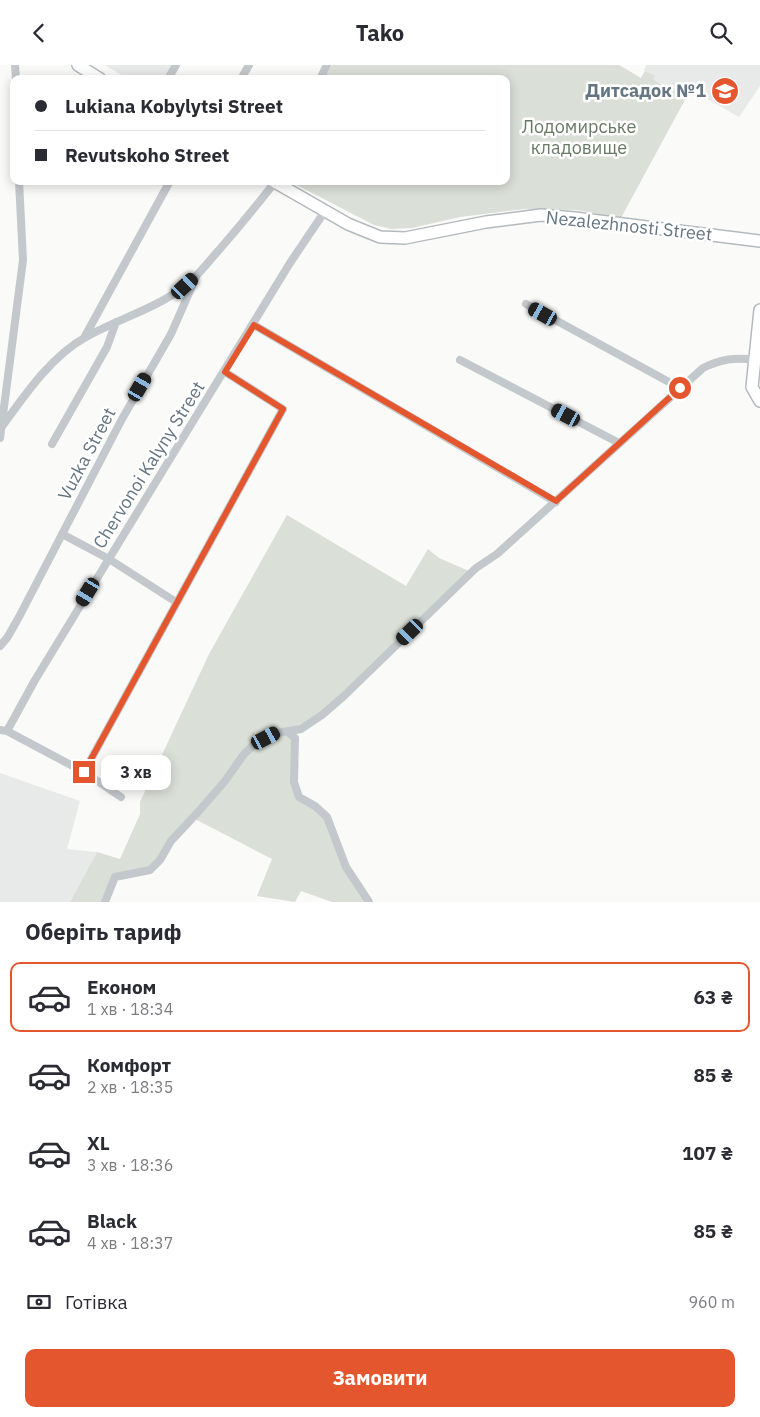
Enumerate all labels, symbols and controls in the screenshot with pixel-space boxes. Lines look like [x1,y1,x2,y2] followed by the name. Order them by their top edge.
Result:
[356,18,404,47] text: Tako
[25,19,53,47] icon: back
[707,19,735,47] icon: search
[710,76,740,106] school or university icon: Дитсадок №1
[585,79,706,102] place label: Дитсадок №1
[65,94,283,118] text: Lukiana Kobylytsi Street
[522,115,636,159] park label: Лодомирське кладовище
[65,143,229,167] text: Revutskoho Street
[545,205,713,246] street label: Nezalezhnosti Street
[168,270,201,302] car
[526,300,559,328] car
[126,370,153,404] car
[88,377,209,553] street label: Chervonoi Kalyny Street
[669,377,691,399] route start
[549,401,582,429] car
[53,403,121,504] street label: Vuzka Street
[73,575,102,609] car
[393,616,426,648] car
[249,724,282,752] car
[102,755,172,789] callout: 3 хв
[73,761,95,783] route end
[120,762,152,782] text: 3 хв
[25,917,181,946] text: Оберіть тариф
[27,975,72,1020] icon: car
[87,975,156,999] text: Економ
[693,985,733,1009] text: 63 ₴
[87,999,173,1019] text: 1 хв · 18:34
[27,1053,72,1098] icon: car
[87,1053,171,1077] text: Комфорт
[693,1063,733,1087] text: 85 ₴
[87,1077,173,1097] text: 2 хв · 18:35
[27,1131,72,1176] icon: car
[87,1131,110,1155] text: XL
[682,1141,733,1165] text: 107 ₴
[87,1155,173,1175] text: 3 хв · 18:36
[27,1209,72,1254] icon: car
[87,1209,137,1233] text: Black
[693,1219,733,1243] text: 85 ₴
[87,1233,173,1253] text: 4 хв · 18:37
[25,1288,53,1316] icon: cash
[65,1290,128,1314] text: Готівка
[688,1292,735,1312] text: 960 m
[25,1349,735,1407] button: Замовити

